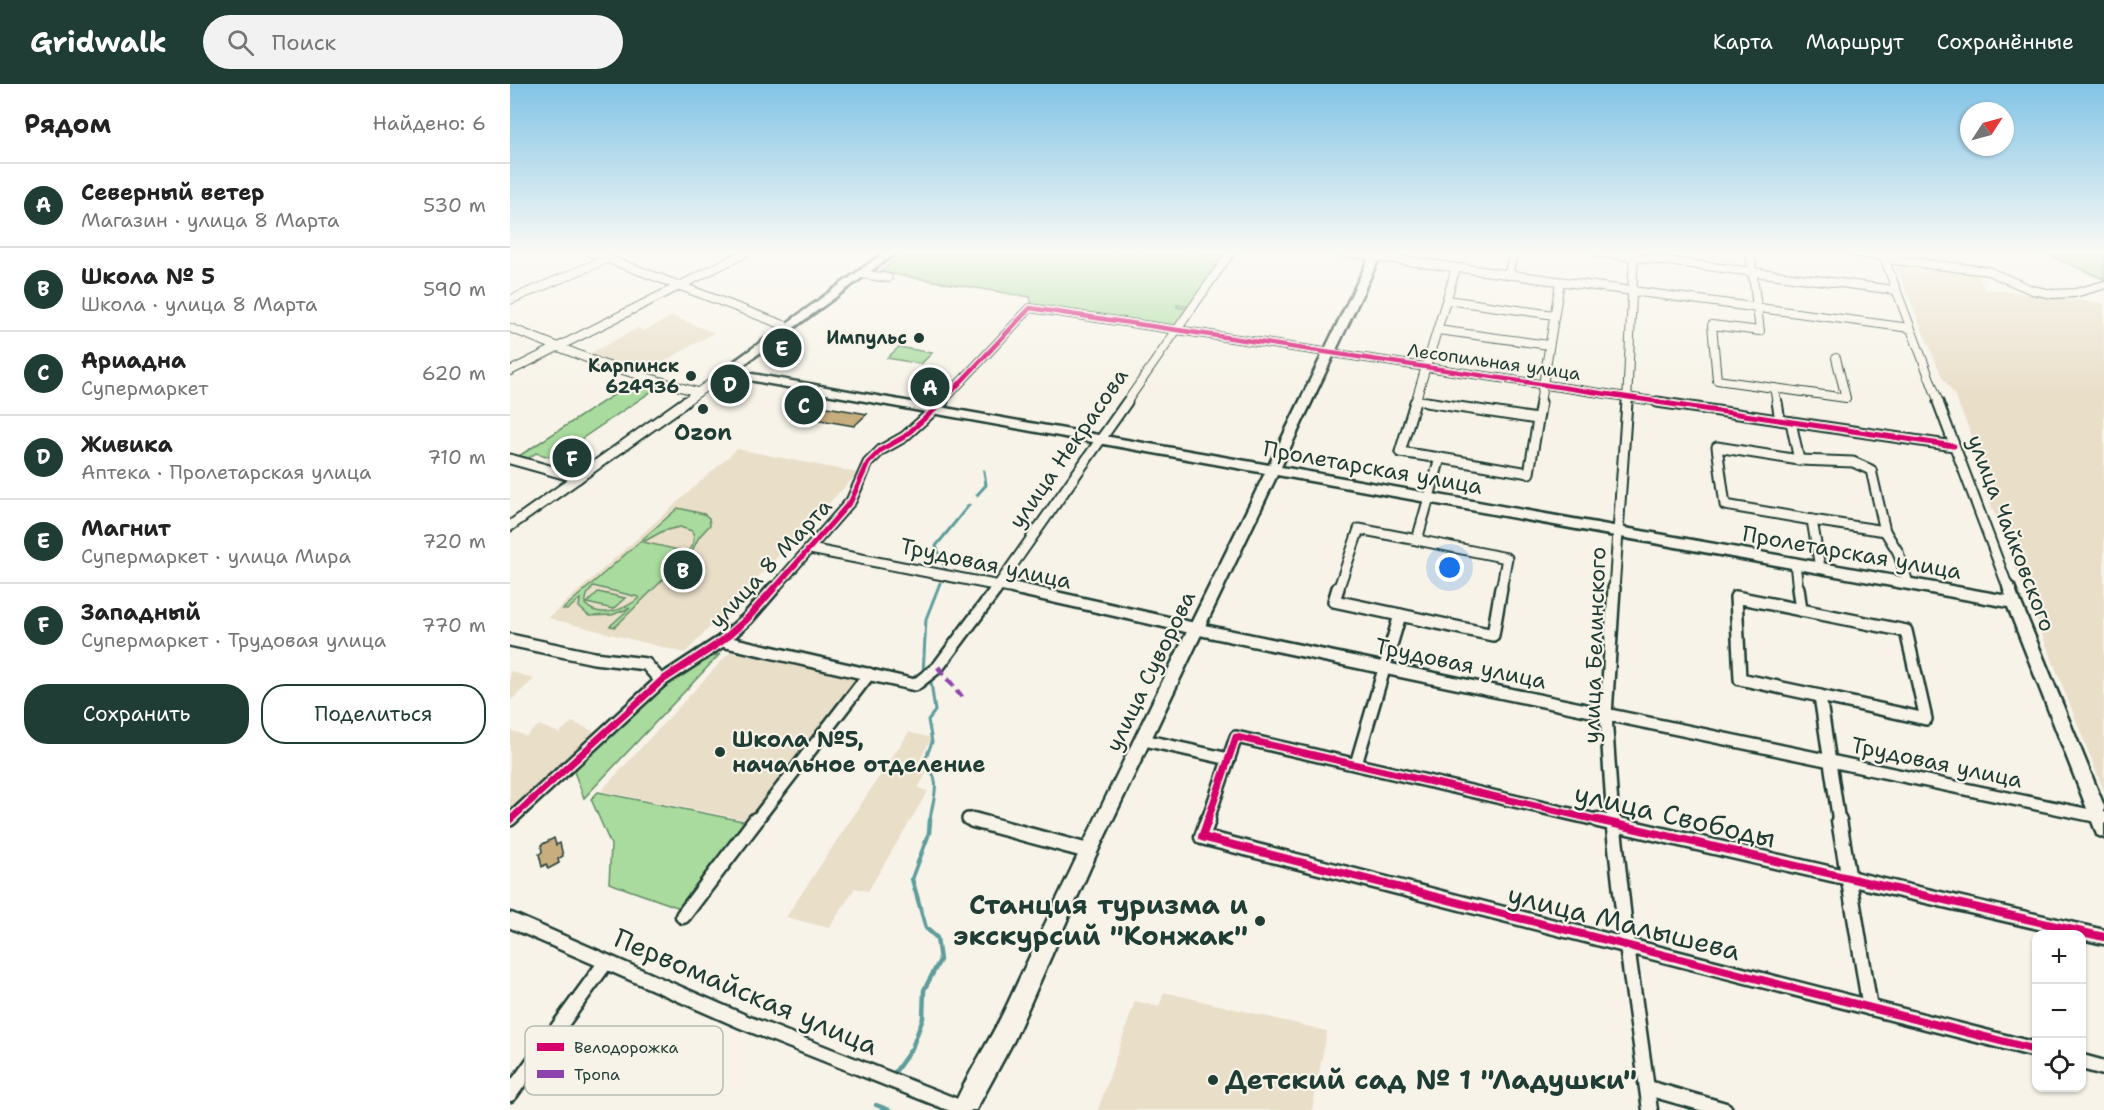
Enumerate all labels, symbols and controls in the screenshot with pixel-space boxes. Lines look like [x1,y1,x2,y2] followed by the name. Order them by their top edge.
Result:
[203,15,623,69] search box
[30,23,167,61] text: Gridwalk
[224,26,257,59] icon: search
[272,28,336,57] text: Поиск
[1713,28,1773,56] text: Карта
[1806,28,1904,56] text: Маршрут
[1937,28,2074,56] text: Сохранённые
[1960,102,2014,156] north arrow
[24,106,111,141] text: Рядом
[373,110,486,136] text: Найдено: 6
[81,178,264,207] text: Северный ветер
[36,192,51,218] text: A
[423,192,486,218] text: 530 m
[81,207,339,233] text: Магазин · улица 8 Марта
[81,262,215,291] text: Школа № 5
[37,276,50,302] text: B
[423,276,486,302] text: 590 m
[81,291,317,317] text: Школа · улица 8 Марта
[762,326,802,370] pin: E
[826,326,907,350] place label: Импульс
[912,331,926,345] marker: Импульс
[1406,338,1582,386] street label: Лесопильная улица
[81,346,186,375] text: Ариадна
[588,354,679,399] place label: Карпинск 624936
[37,360,50,386] text: C
[422,360,486,386] text: 620 m
[710,362,750,406] pin: D
[1002,362,1135,534] street label: улица Некрасова
[910,364,950,410] pin: A
[684,369,698,383] marker: Карпинск 624936
[81,375,208,401] text: Супермаркет
[784,382,824,428] pin: C
[696,402,710,416] marker: Ozon
[674,418,732,447] place label: Ozon
[81,430,173,459] text: Живика
[1961,431,2062,636] street label: улица Чайковского
[1261,434,1485,501] street label: Пролетарская улица
[552,436,592,481] pin: F
[36,444,51,470] text: D
[427,444,486,470] text: 710 m
[81,459,372,485] text: Аптека · Пролетарская улица
[703,492,838,634] street label: улица 8 Марта
[81,514,171,543] text: Магнит
[1740,519,1964,586] street label: Пролетарская улица
[37,528,50,554] text: E
[422,528,486,554] text: 720 m
[898,531,1075,596] street label: Трудовая улица
[81,543,351,569] text: Супермаркет · улица Мира
[1577,546,1612,744] street label: улица Белинского
[664,548,702,592] pin: B
[1435,553,1464,582] your location
[1099,586,1202,756] street label: улица Суворова
[81,598,201,627] text: Западный
[38,612,49,638] text: F
[422,612,486,638] text: 770 m
[81,627,386,653] text: Супермаркет · Трудовая улица
[1373,631,1550,696] street label: Трудовая улица
[24,684,249,744] button: Сохранить
[261,684,486,744] button: Поделиться
[732,725,985,779] place label: Школа №5, начальное отделение
[1849,730,2026,795] street label: Трудовая улица
[713,745,727,759] marker: Школа №5, начальное отделение
[1571,774,1779,857] street label: улица Свободы
[1504,876,1745,969] street label: улица Малышева
[953,886,1248,954] place label: Станция туризма и экскурсий "Конжак"
[1253,914,1267,928] marker: Станция туризма и экскурсий "Конжак"
[609,919,884,1064] street label: Первомайская улица
[2032,930,2086,1092] map controls
[2032,930,2086,984] button: +
[2032,984,2086,1038] button: −
[525,1026,723,1095] legend
[574,1037,679,1058] text: Велодорожка
[2032,1038,2086,1092] button: locate
[1225,1061,1637,1098] place label: Детский сад № 1 "Ладушки"
[574,1064,620,1085] text: Тропа
[1206,1073,1220,1087] marker: Детский сад № 1 "Ладушки"

